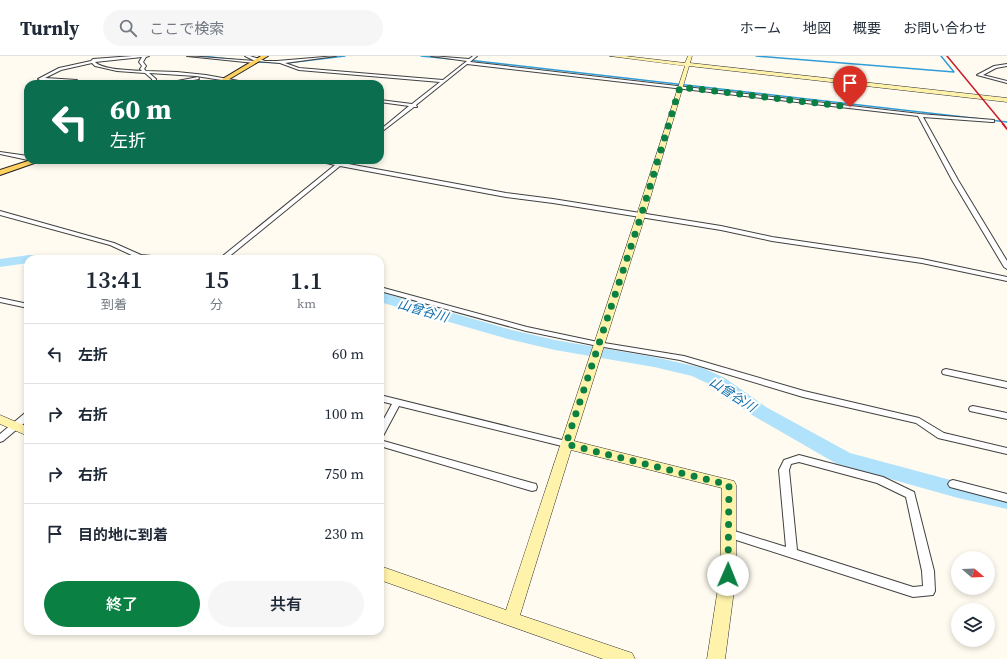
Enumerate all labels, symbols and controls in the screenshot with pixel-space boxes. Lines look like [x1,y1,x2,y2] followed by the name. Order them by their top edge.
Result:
[103,10,383,46] search box
[20,15,79,41] text: Turnly
[117,17,139,39] icon: search
[149,18,224,39] text: ここで検索
[739,18,781,38] text: ホーム
[803,18,831,38] text: 地図
[853,18,881,38] text: 概要
[903,18,987,38] text: お問い合わせ
[833,66,867,107] pin
[839,72,861,94] icon: arrive
[110,90,172,128] text: 60 m
[44,96,96,148] icon: left
[110,128,146,153] text: 左折
[85,263,143,296] text: 13:41
[204,263,229,296] text: 15
[290,264,323,297] text: 1.1
[297,295,316,312] text: km
[396,295,452,326] water label: 山曾谷川
[101,296,127,313] text: 到着
[210,296,223,313] text: 分
[44,343,66,365] icon: left
[332,343,364,364] text: 60 m
[78,344,108,365] text: 左折
[706,373,761,417] water label: 山曾谷川
[44,403,66,425] icon: right
[324,403,364,424] text: 100 m
[78,404,108,425] text: 右折
[44,463,66,485] icon: right
[324,463,364,484] text: 750 m
[78,464,108,485] text: 右折
[44,523,66,545] icon: arrive
[324,523,364,544] text: 230 m
[78,524,168,545] text: 目的地に到着
[951,551,995,595] north arrow
[951,551,995,647] map controls
[707,554,749,596] position arrow
[44,581,200,627] button: 終了
[208,581,364,627] button: 共有
[951,603,995,647] button: layers

